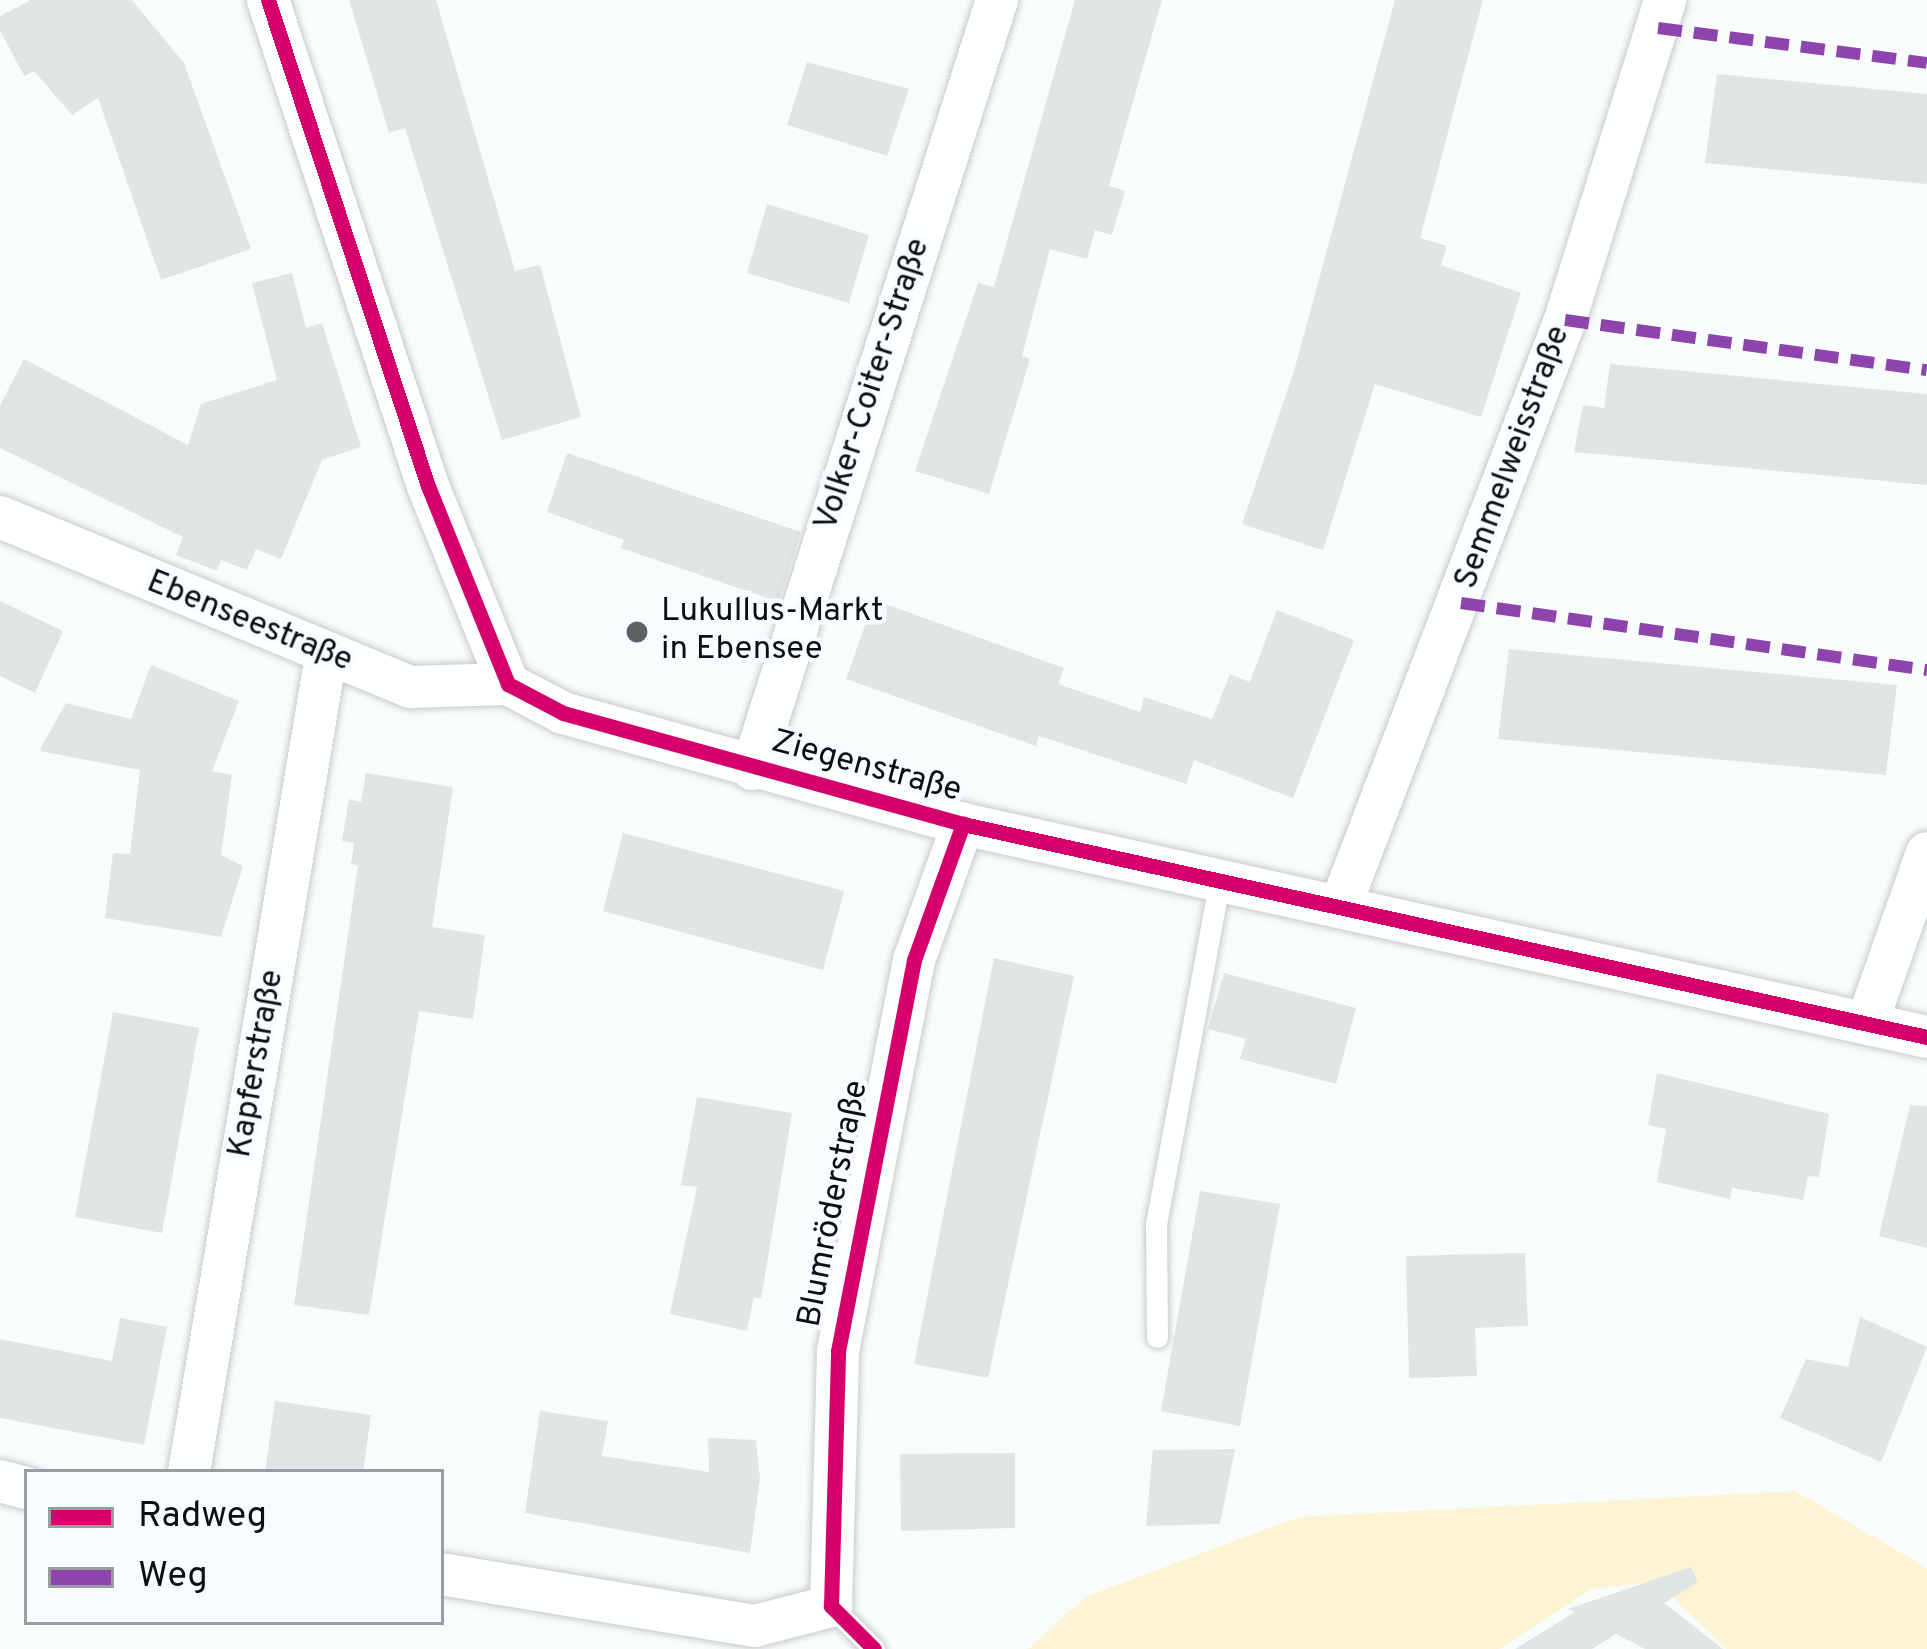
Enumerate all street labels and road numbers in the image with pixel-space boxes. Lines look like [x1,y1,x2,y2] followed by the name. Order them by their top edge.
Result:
[808,234,940,536] street label: Volker-Coiter-Straße
[1448,321,1580,595] street label: Semmelweisstraße
[140,564,358,682] street label: Ebenseestraße
[767,724,965,812] street label: Ziegenstraße
[222,967,294,1161] street label: Kapferstraße
[792,1077,878,1331] street label: Blumröderstraße

